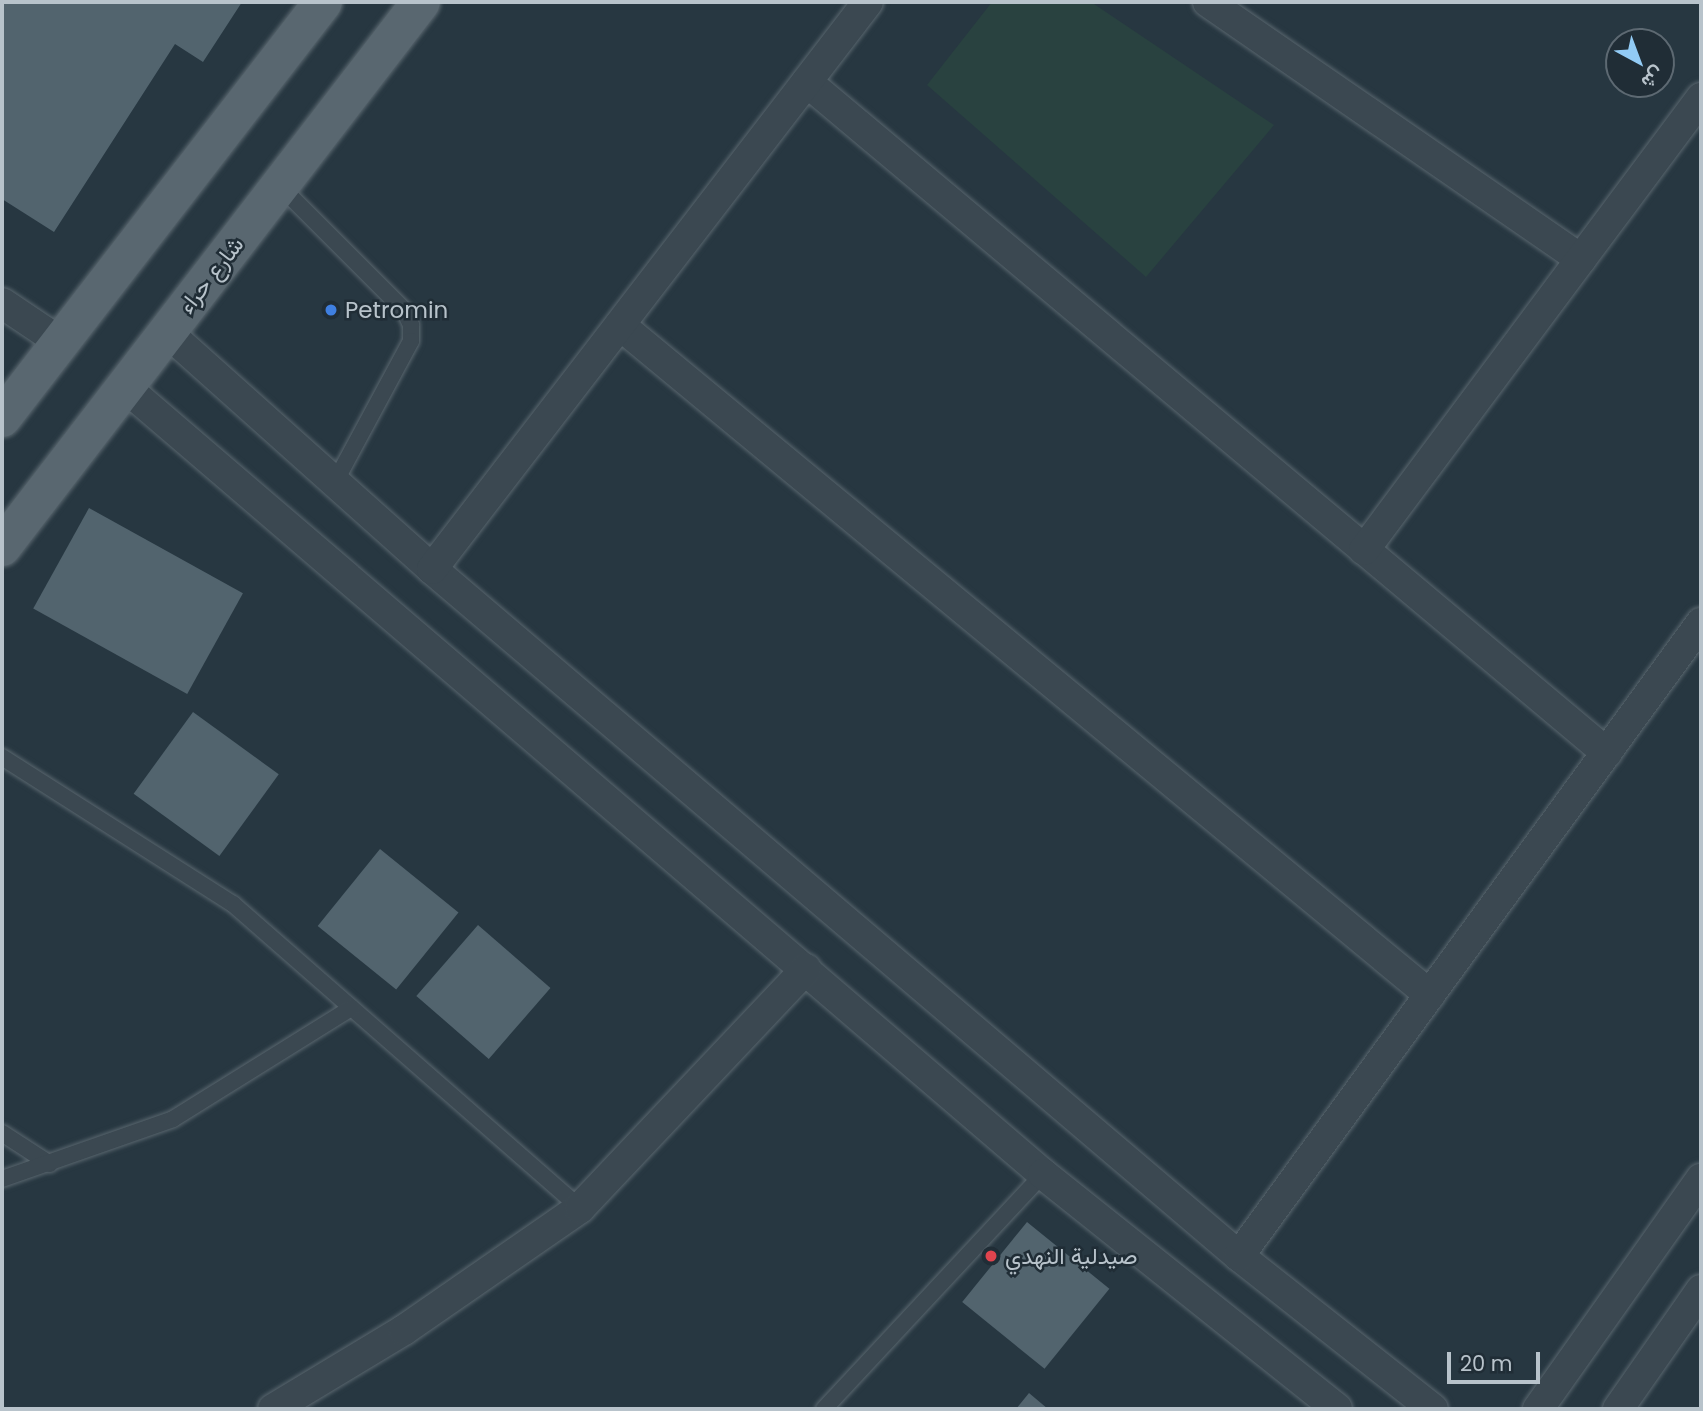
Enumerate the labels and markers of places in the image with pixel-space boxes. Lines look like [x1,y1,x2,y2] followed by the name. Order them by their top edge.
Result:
[345,296,448,324] place label: Petromin
[323,302,339,318] marker: Petromin
[1005,1242,1137,1270] place label: صيدلية النهدي
[983,1248,999,1264] marker: صيدلية النهدي

